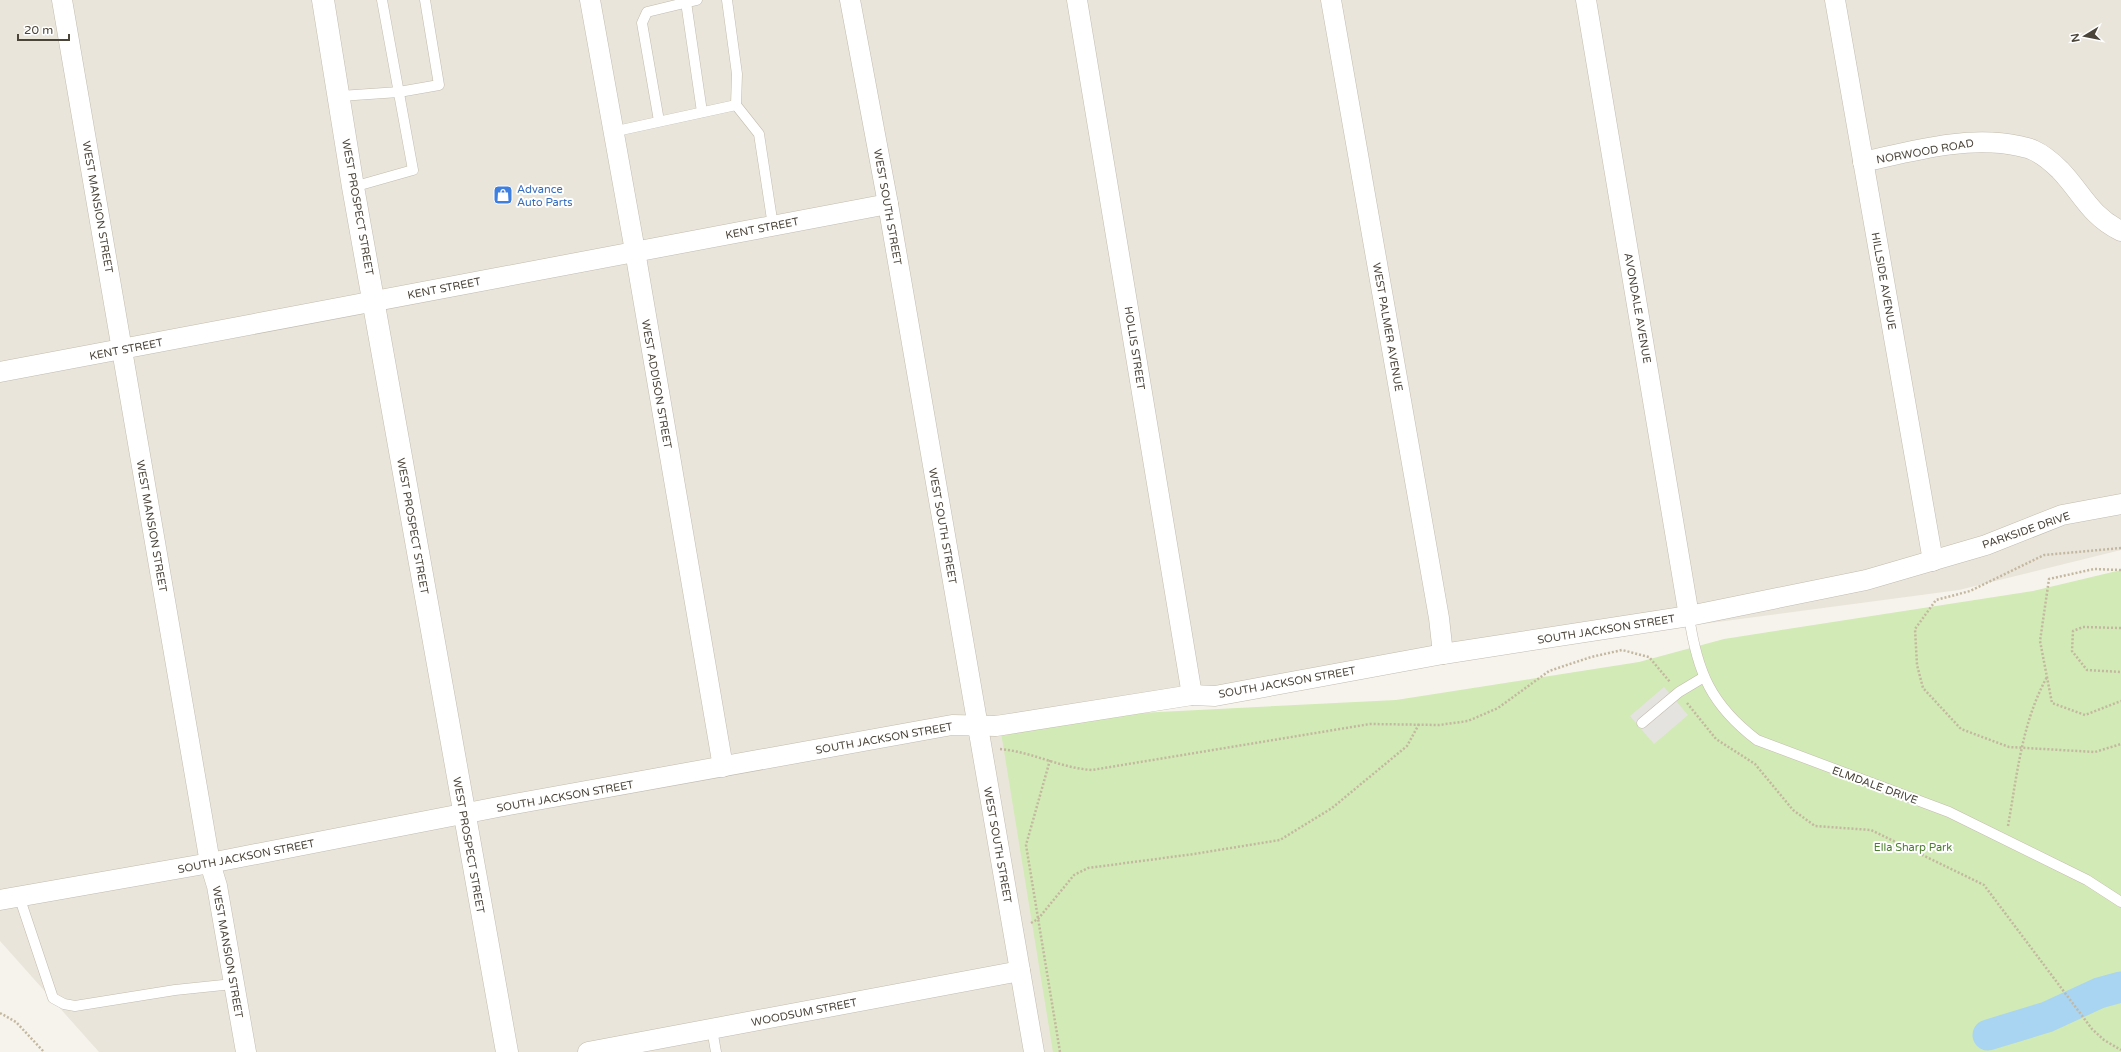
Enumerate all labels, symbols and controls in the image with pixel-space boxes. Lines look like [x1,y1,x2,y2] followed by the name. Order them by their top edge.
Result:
[18,16,69,42] scale bar
[2065,16,2105,56] north arrow
[24,23,53,37] text: 20 m
[2068,32,2083,43] text: N
[1875,137,1975,166] street label: NORWOOD ROAD
[339,138,376,277] street label: WEST PROSPECT STREET
[79,140,116,274] street label: WEST MANSION STREET
[871,148,904,266] street label: WEST SOUTH STREET
[517,183,572,209] place label: Advance Auto Parts
[492,184,514,206] shop icon: Advance Auto Parts
[724,215,800,242] street label: KENT STREET
[1869,231,1898,331] street label: HILLSIDE AVENUE
[1621,252,1654,364] street label: AVONDALE AVENUE
[1370,262,1405,392] street label: WEST PALMER AVENUE
[406,275,482,302] street label: KENT STREET
[1121,305,1148,391] street label: HOLLIS STREET
[639,318,674,450] street label: WEST ADDISON STREET
[88,336,164,363] street label: KENT STREET
[394,457,431,596] street label: WEST PROSPECT STREET
[133,459,170,593] street label: WEST MANSION STREET
[926,467,959,585] street label: WEST SOUTH STREET
[1980,509,2072,552] street label: PARKSIDE DRIVE
[1536,612,1676,647] street label: SOUTH JACKSON STREET
[1217,664,1357,701] street label: SOUTH JACKSON STREET
[814,720,954,757] street label: SOUTH JACKSON STREET
[1830,764,1920,807] street label: ELMDALE DRIVE
[450,776,487,915] street label: WEST PROSPECT STREET
[495,778,635,815] street label: SOUTH JACKSON STREET
[981,786,1014,904] street label: WEST SOUTH STREET
[177,837,316,876] street label: SOUTH JACKSON STREET
[1874,841,1952,854] park label: Ella Sharp Park
[209,885,246,1019] street label: WEST MANSION STREET
[750,996,858,1029] street label: WOODSUM STREET

